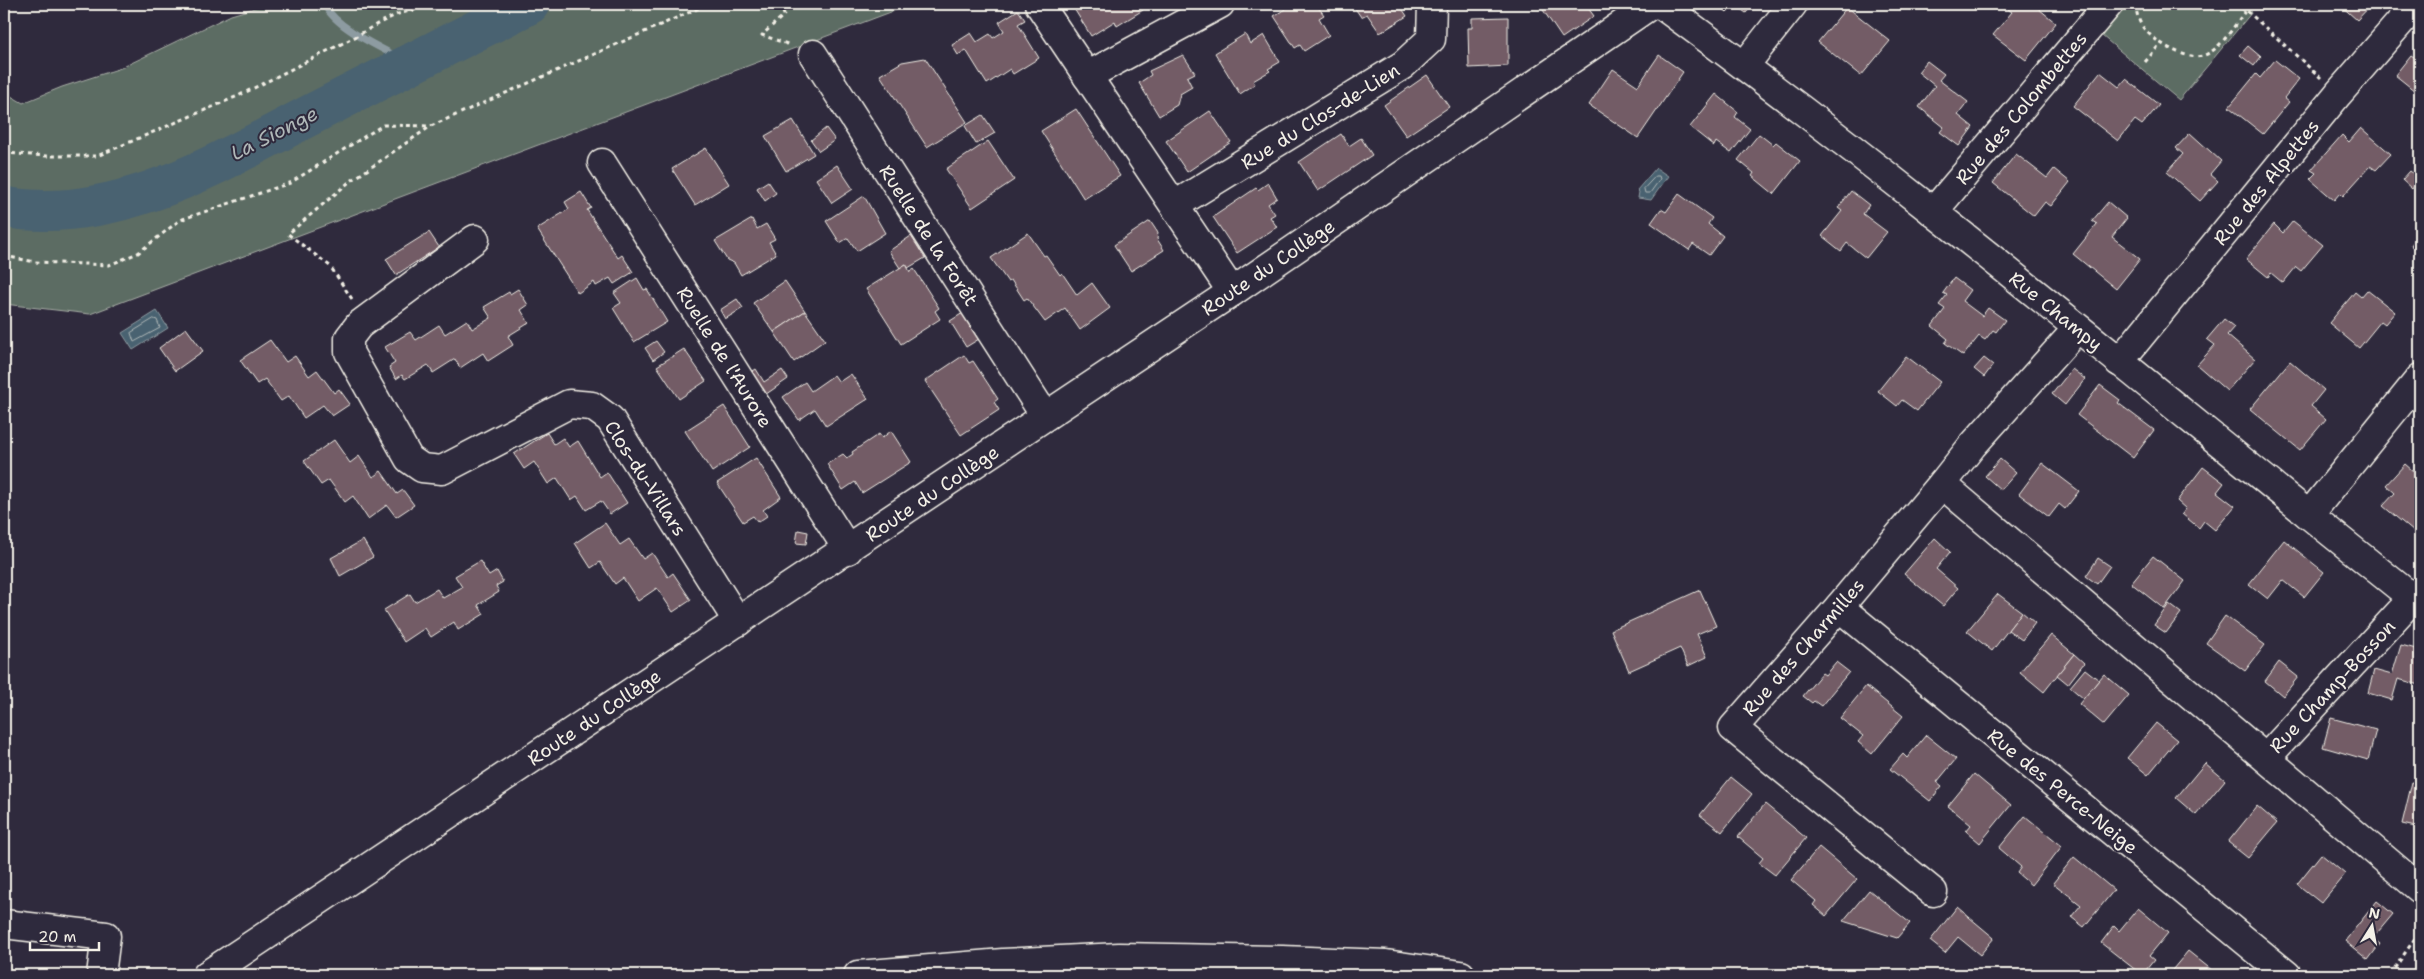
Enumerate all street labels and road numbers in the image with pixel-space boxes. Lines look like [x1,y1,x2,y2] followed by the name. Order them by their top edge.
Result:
[1950,27,2093,190] street label: Rue des Colombettes
[1236,57,1404,175] street label: Rue du Clos-de-Lien
[2208,114,2325,251] street label: Rue des Alpettes
[874,160,984,311] street label: Ruelle de la Forêt
[1197,213,1340,321] street label: Route du Collège
[2004,266,2108,357] street label: Rue Champy
[671,282,778,433] street label: Ruelle de l'Aurore
[599,416,692,541] street label: Clos-du-Villars
[861,439,1004,547] street label: Route du Collège
[1737,573,1870,721] street label: Rue des Charmilles
[2264,614,2401,758] street label: Rue Champ-Bosson
[523,663,666,771] street label: Route du Collège
[1982,723,2143,860] street label: Rue des Perce-Neige

